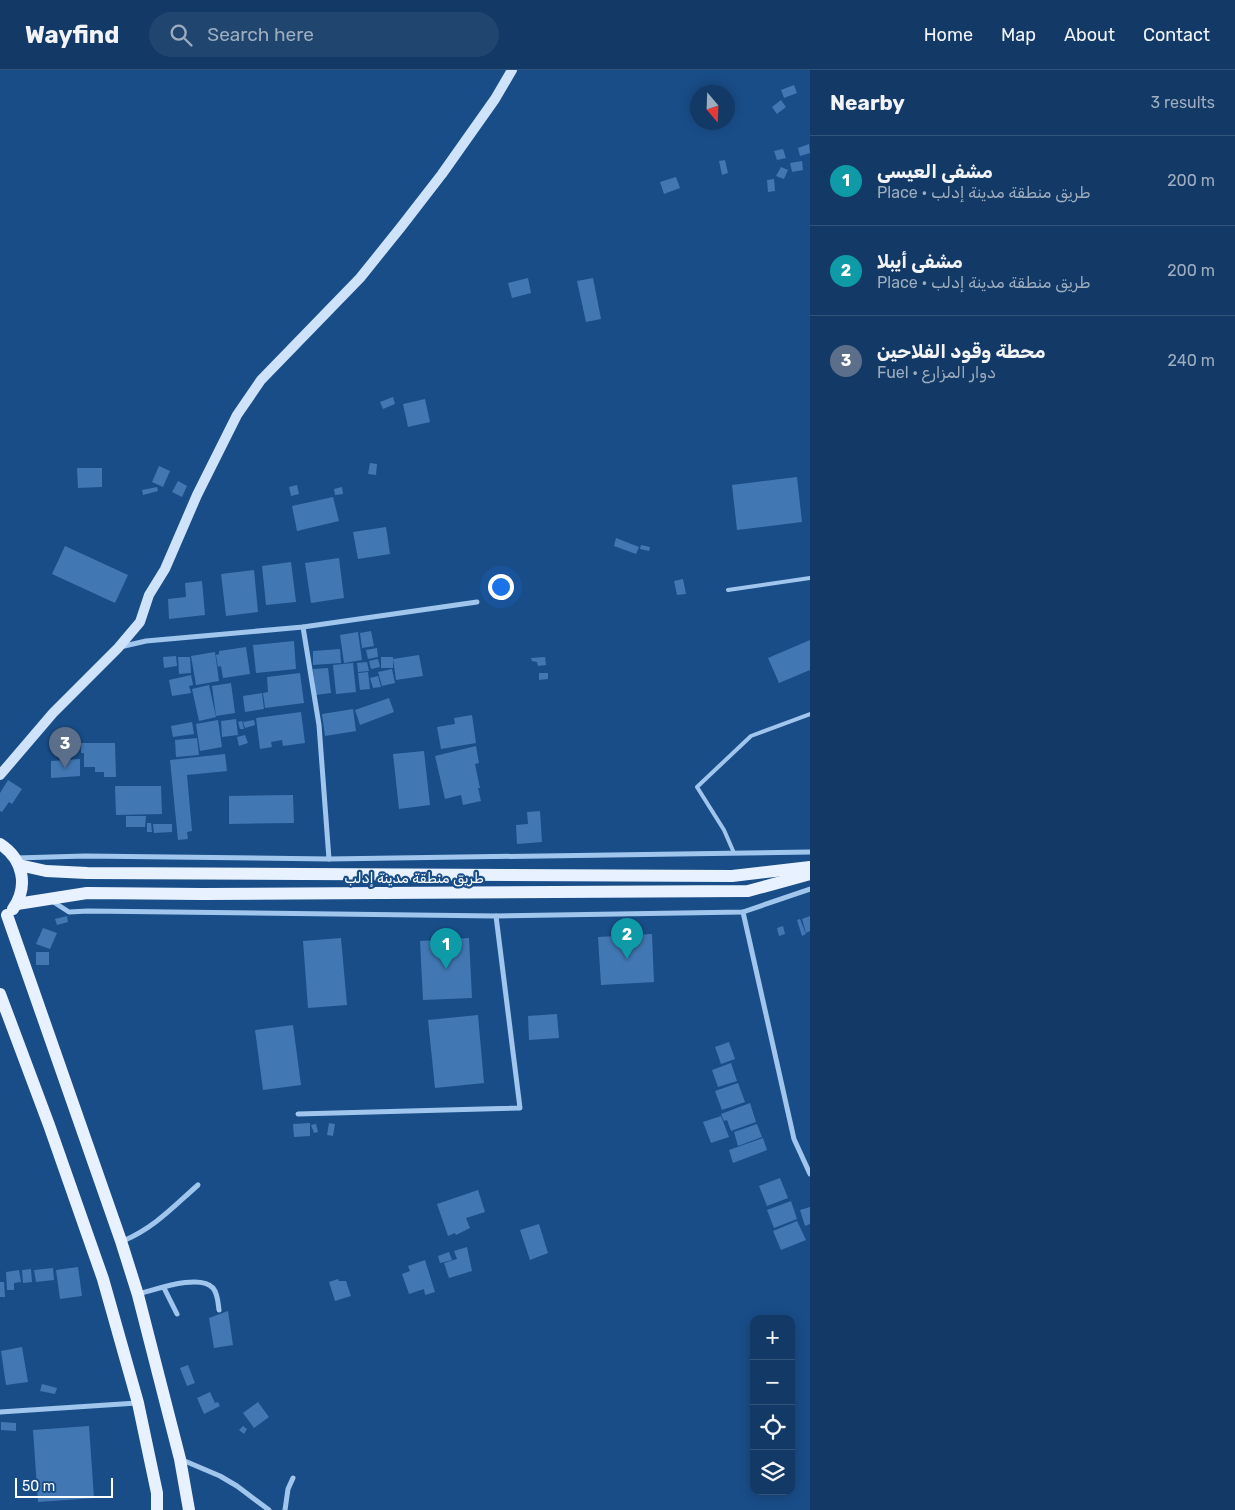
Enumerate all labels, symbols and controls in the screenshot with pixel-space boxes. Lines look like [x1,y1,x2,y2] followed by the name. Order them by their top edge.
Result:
[149,12,499,57] search box
[25,21,119,49] text: Wayfind
[167,21,195,49] icon: search
[207,23,314,46] text: Search here
[924,24,973,46] text: Home
[1001,24,1036,46] text: Map
[1064,24,1115,46] text: About
[1143,24,1210,46] text: Contact
[690,85,735,130] north arrow
[830,90,905,115] text: Nearby
[1150,93,1215,112] text: 3 results
[877,160,993,183] text: مشفى العيسى
[842,171,850,190] text: 1
[1167,171,1215,190] text: 200 m
[877,183,1091,202] text: Place · طريق منطقة مدينة إدلب
[877,250,963,273] text: مشفى أيبلا
[841,261,851,280] text: 2
[1167,261,1215,280] text: 200 m
[877,273,1091,292] text: Place · طريق منطقة مدينة إدلب
[877,340,1046,363] text: محطة وقود الفلاحين
[841,351,851,370] text: 3
[1168,351,1215,370] text: 240 m
[877,363,996,382] text: Fuel · دوار المزارع
[488,574,514,600] your location
[49,727,81,768] pin: 3
[344,870,484,887] street label: طريق منطقة مدينة إدلب
[611,918,643,959] pin: 2
[430,928,462,969] pin: 1
[750,1315,795,1495] map controls
[750,1315,795,1360] button: +
[750,1360,795,1405] button: −
[750,1405,795,1450] button: locate
[750,1450,795,1495] button: layers
[15,1475,112,1498] scale bar
[22,1478,55,1495] text: 50 m

